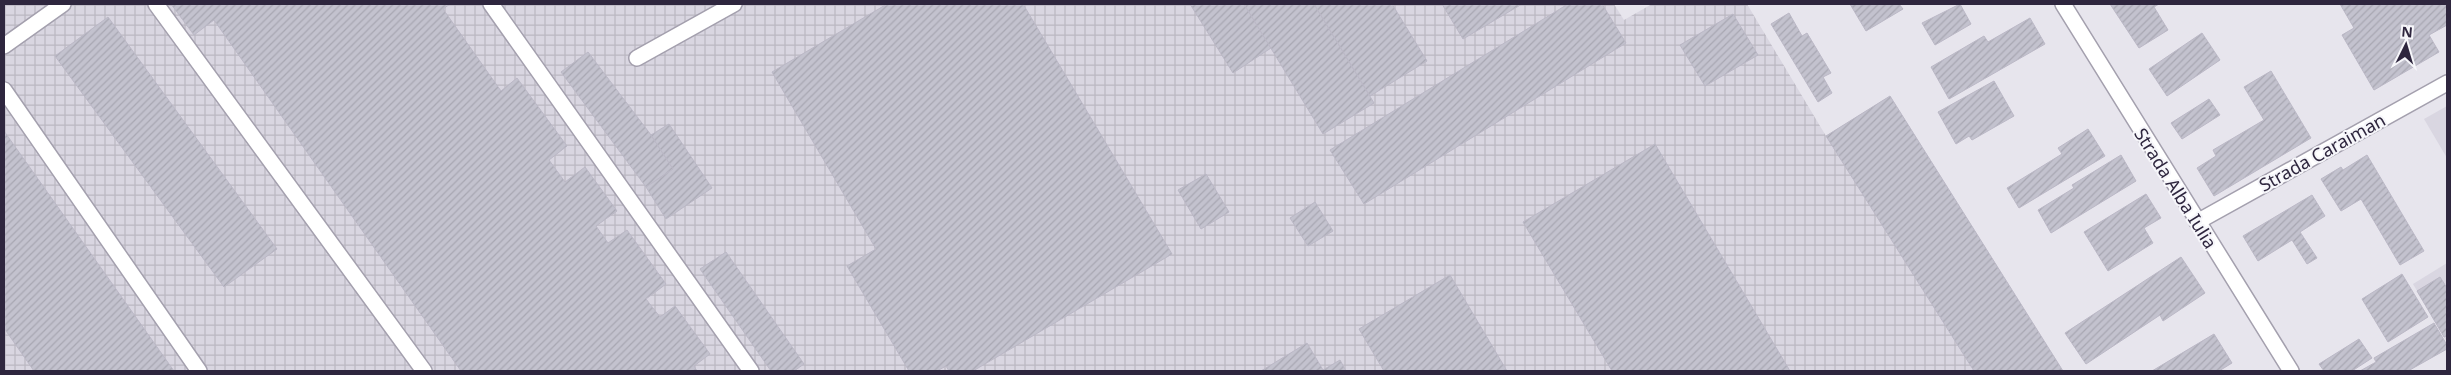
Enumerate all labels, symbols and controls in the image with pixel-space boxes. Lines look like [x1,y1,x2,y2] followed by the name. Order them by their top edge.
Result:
[2381,20,2431,70] north arrow
[2401,22,2414,42] text: N
[2255,107,2389,197] street label: Strada Caraiman
[2129,123,2223,253] street label: Strada Alba Iulia

